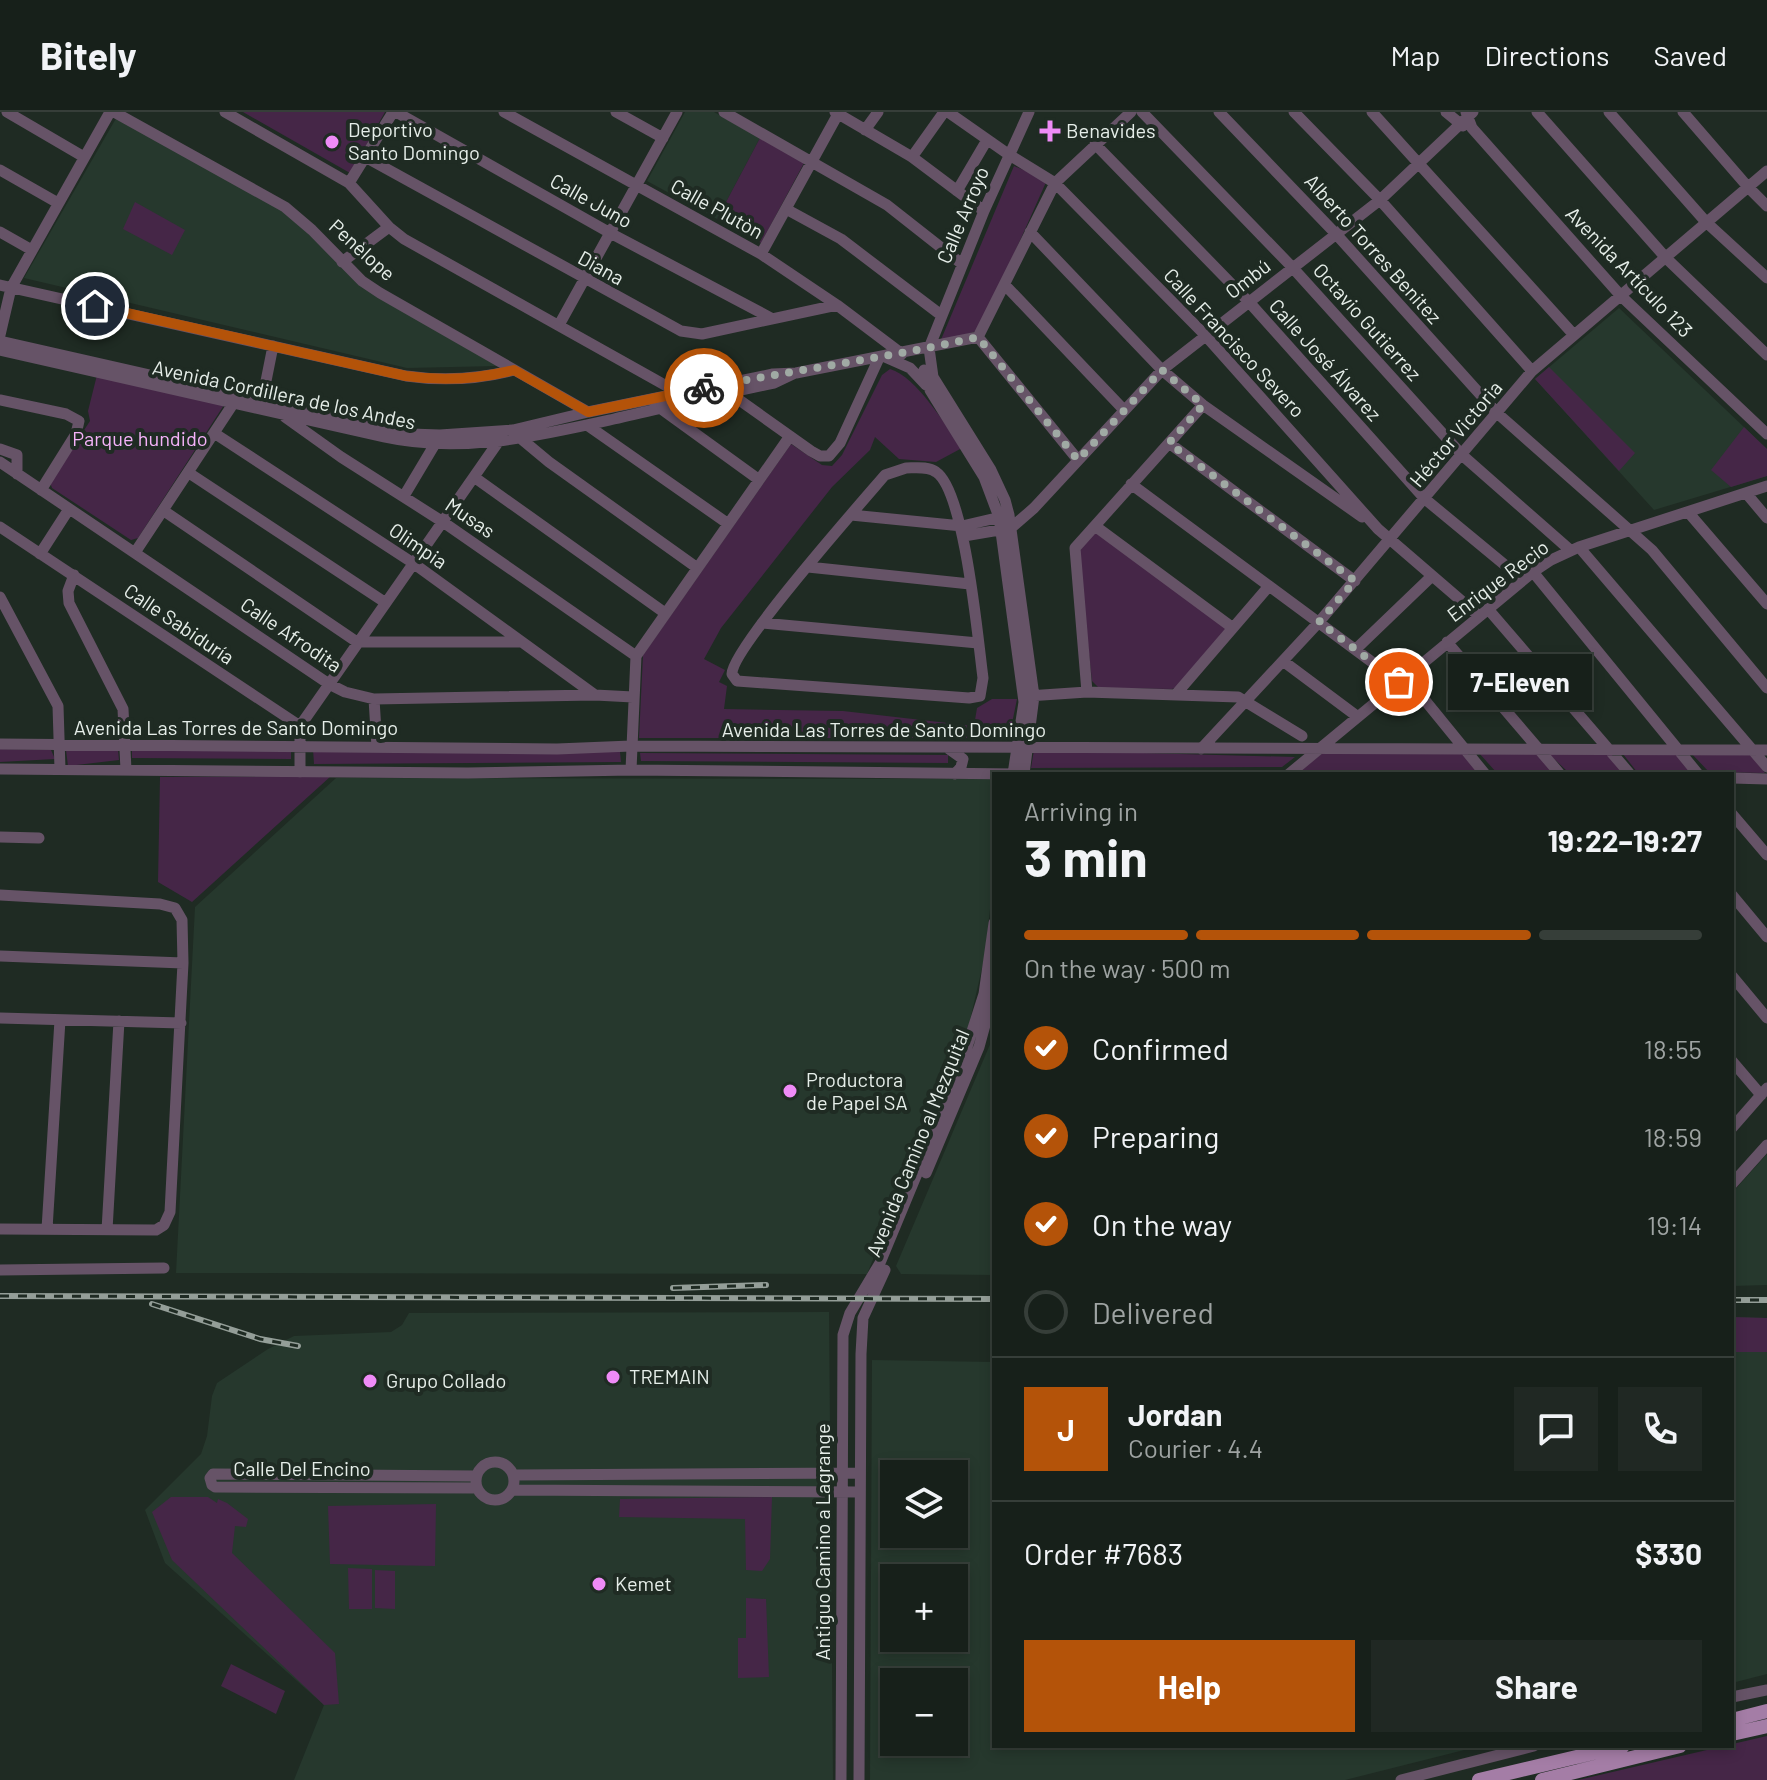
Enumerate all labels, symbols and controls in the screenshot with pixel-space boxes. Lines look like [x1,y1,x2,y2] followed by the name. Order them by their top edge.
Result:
[40,32,137,78] text: Bitely
[1391,38,1440,72] text: Map
[1484,38,1610,72] text: Directions
[1654,38,1727,72] text: Saved
[348,117,480,164] place label: Deportivo Santo Domingo
[1066,118,1156,142] place label: Benavides
[1041,122,1059,140] marker: Benavides
[323,133,341,151] marker: Deportivo Santo Domingo
[931,163,993,267] street label: Calle Arroyo
[546,168,637,232] street label: Calle Juno
[1300,169,1447,328] street label: Alberto Torres Benitez
[667,173,768,243] street label: Calle Plutòn
[1561,201,1698,342] street label: Avenida Artículo 123
[325,213,401,285] street label: Penèlope
[574,245,629,289] street label: Diana
[1220,253,1275,303] street label: Ombú
[1309,258,1427,385] street label: Octavio Gutierrez
[1159,263,1310,422] street label: Calle Francisco Severo
[61,272,129,340] pin
[73,284,117,328] icon: home
[1265,293,1387,425] street label: Calle José Álvarez
[664,348,744,428] courier
[150,354,418,434] street label: Avenida Cordillera de los Andes
[682,366,726,410] icon: bike
[1404,375,1507,491] street label: Héctor Victoria
[72,426,208,450] park label: Parque hundido
[441,492,500,542] street label: Musas
[385,517,452,573] street label: Olimpia
[1442,534,1553,626] street label: Enrique Recio
[120,578,239,669] street label: Calle Sabiduría
[236,592,347,677] street label: Calle Afrodita
[1365,648,1433,716] pin
[1447,654,1591,710] callout: 7-Eleven
[1377,660,1421,704] icon: bag
[1470,666,1570,697] text: 7-Eleven
[74,715,398,739] street label: Avenida Las Torres de Santo Domingo
[722,717,1046,741] street label: Avenida Las Torres de Santo Domingo
[1024,795,1138,826] text: Arriving in
[1548,822,1702,858] text: 19:22–19:27
[1024,825,1148,887] text: 3 min
[1024,952,1231,983] text: On the way · 500 m
[860,1025,974,1260] street label: Avenida Camino al Mezquital
[1024,1026,1068,1070] icon: check
[1092,1030,1229,1066] text: Confirmed
[1644,1033,1702,1064] text: 18:55
[806,1067,908,1114] place label: Productora de Papel SA
[781,1082,799,1100] marker: Productora de Papel SA
[1024,1114,1068,1158] icon: check
[1092,1118,1219,1154] text: Preparing
[1644,1121,1702,1152] text: 18:59
[1024,1202,1068,1246] icon: check
[1092,1206,1232,1242] text: On the way
[1647,1209,1702,1240] text: 19:14
[1092,1294,1214,1330] text: Delivered
[629,1364,710,1388] place label: TREMAIN
[386,1368,506,1392] place label: Grupo Collado
[604,1368,622,1386] marker: TREMAIN
[361,1372,379,1390] marker: Grupo Collado
[1514,1387,1598,1471] button: chat
[1618,1387,1702,1471] button: phone
[1128,1396,1223,1432] text: Jordan
[1057,1411,1075,1447] text: J
[810,1423,834,1661] street label: Antiguo Camino a Lagrange
[1128,1432,1263,1463] text: Courier · 4.4
[233,1456,371,1480] street label: Calle Del Encino
[880,1460,968,1756] map controls
[880,1460,968,1548] button: layers
[1024,1535,1183,1571] text: Order #7683
[1635,1535,1702,1571] text: $330
[880,1564,968,1652] button: +
[615,1571,672,1595] place label: Kemet
[590,1575,608,1593] marker: Kemet
[1024,1640,1355,1732] button: Help
[1371,1640,1702,1732] button: Share
[880,1668,968,1756] button: −

